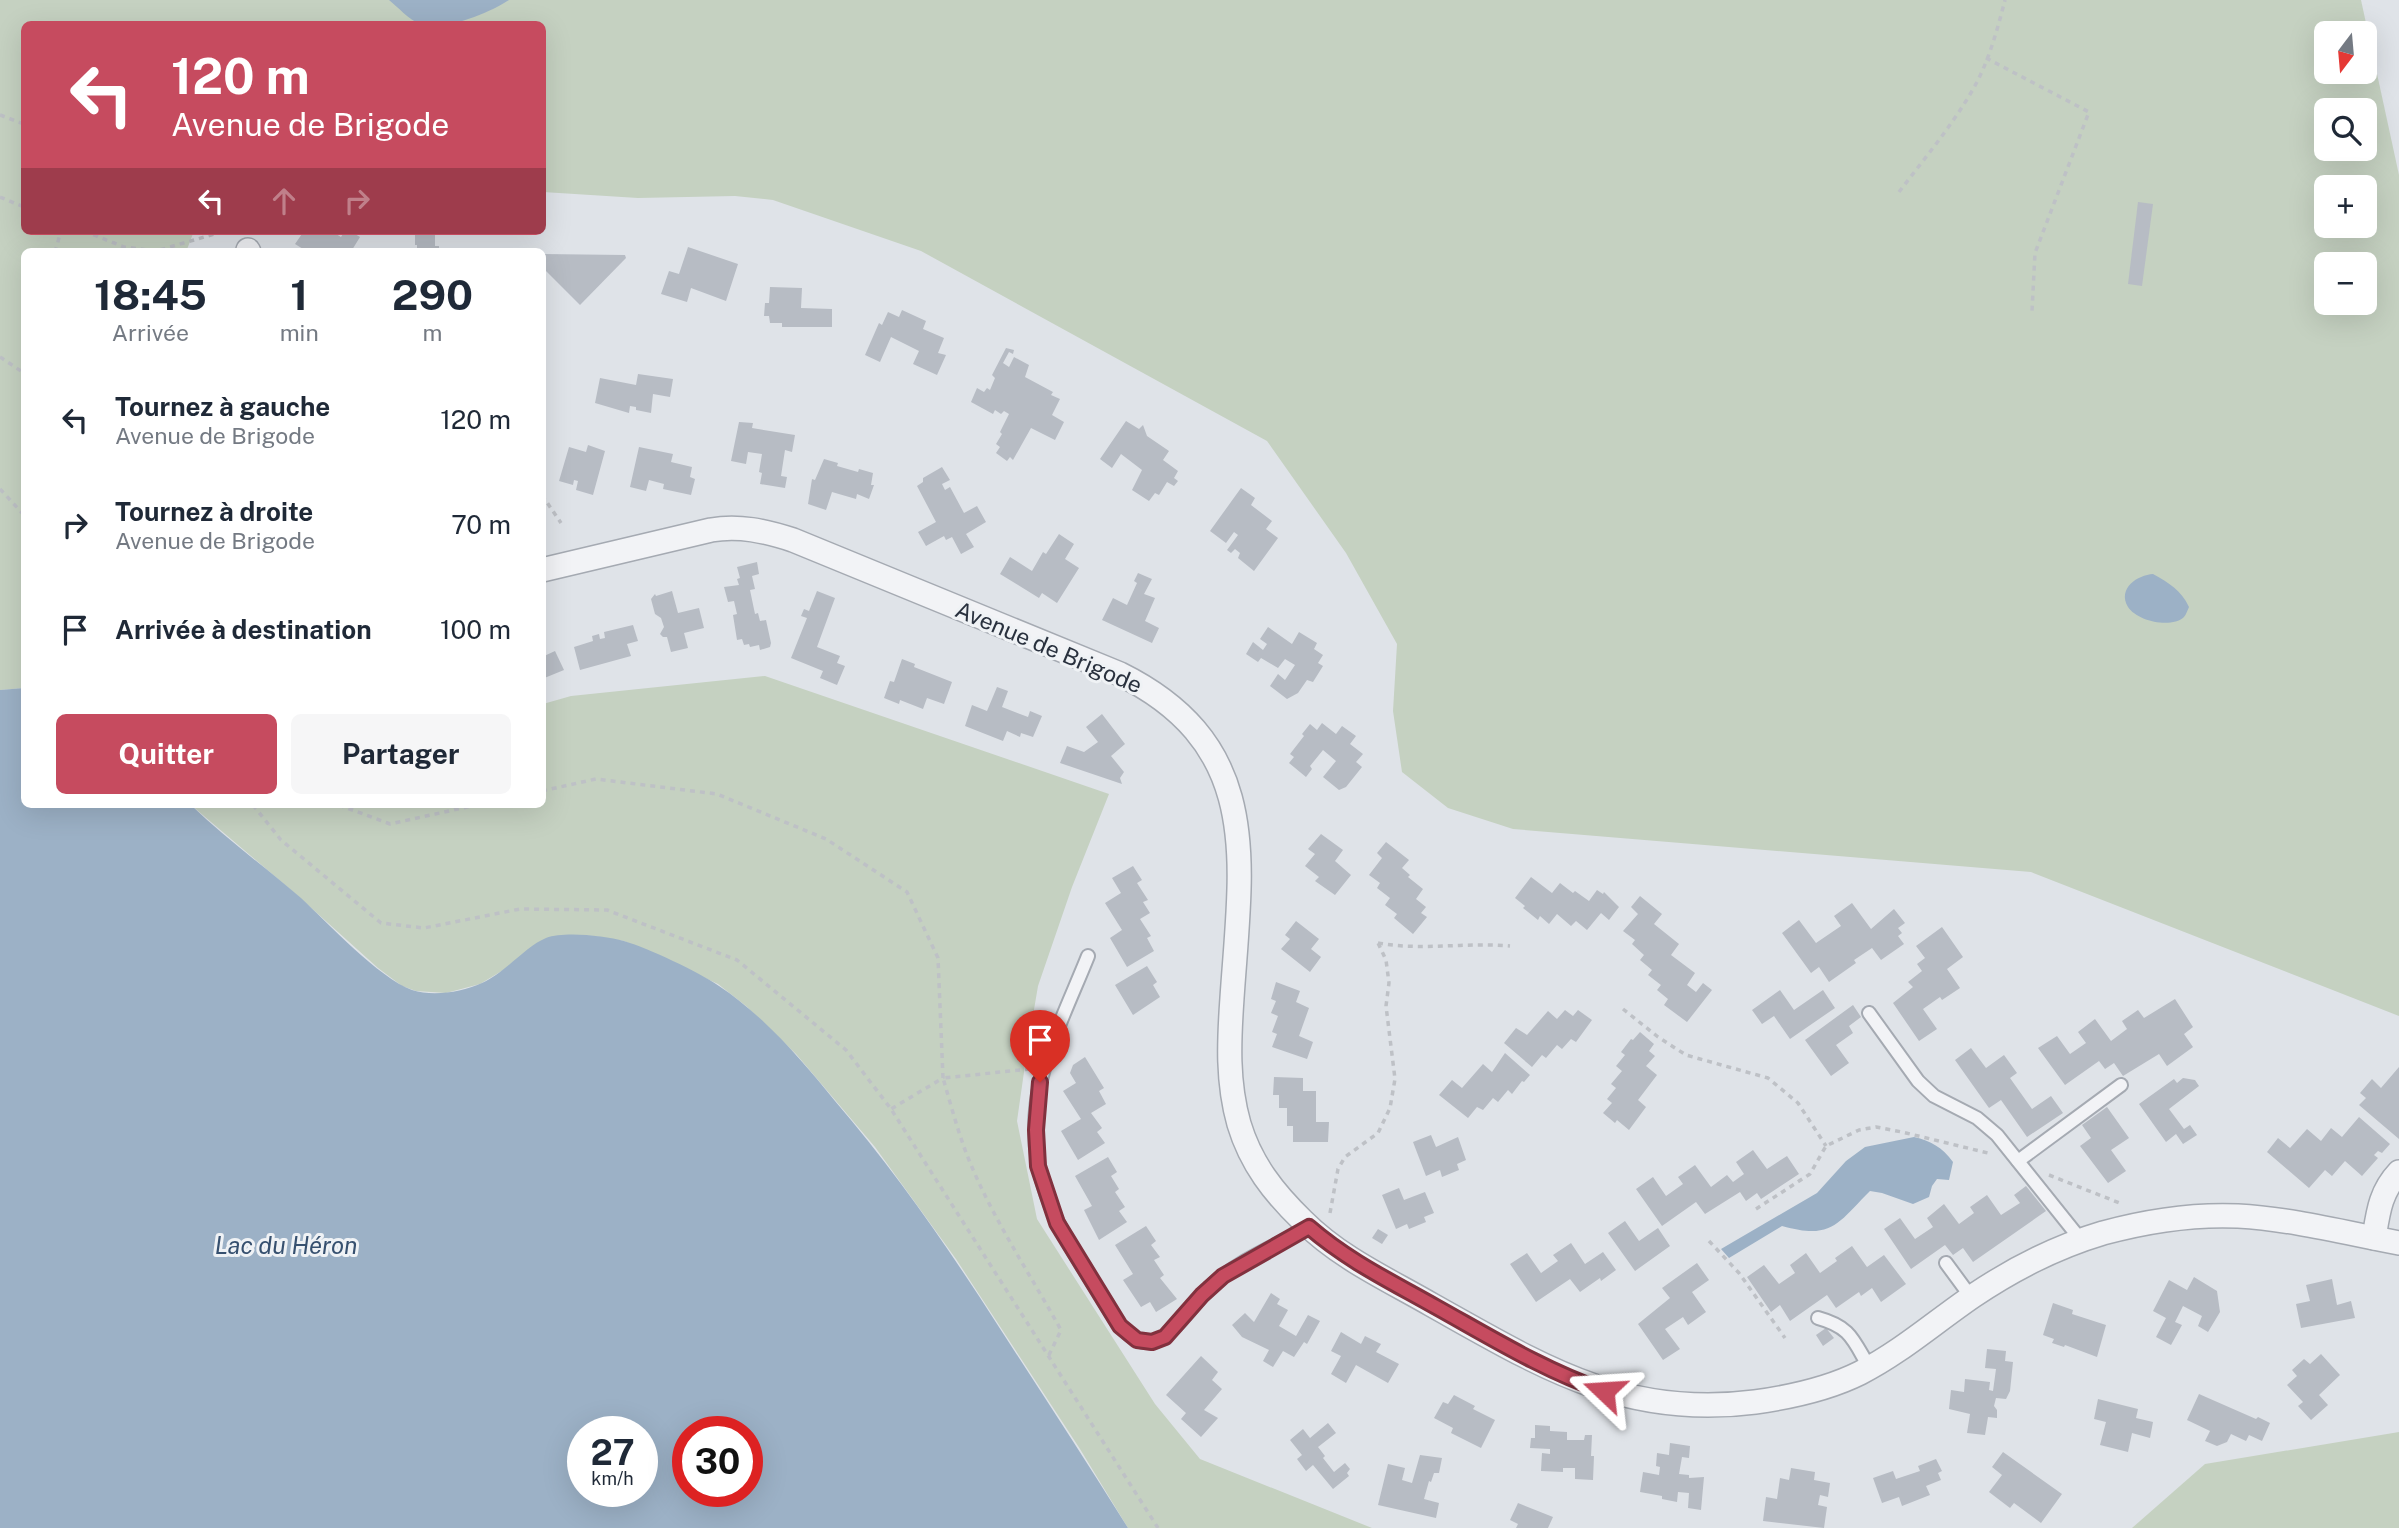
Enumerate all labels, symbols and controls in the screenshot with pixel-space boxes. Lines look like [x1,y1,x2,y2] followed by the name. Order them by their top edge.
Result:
[2314,21,2376,84] north arrow
[2314,21,2377,315] map controls
[171,47,310,105] text: 120 m
[56,49,147,140] icon: left
[2314,98,2377,161] button: search
[171,106,449,143] text: Avenue de Brigode
[2314,175,2377,238] button: +
[192,182,230,220] icon: left
[265,182,303,220] icon: ahead
[338,182,376,220] icon: right
[2314,252,2377,315] button: −
[94,270,207,319] text: 18:45
[290,270,308,319] text: 1
[392,270,473,319] text: 290
[112,319,189,346] text: Arrivée
[280,319,319,346] text: min
[422,319,442,346] text: m
[115,391,330,422] text: Tournez à gauche
[56,401,94,439] icon: left
[440,404,511,435] text: 120 m
[115,422,315,449] text: Avenue de Brigode
[115,496,313,527] text: Tournez à droite
[56,506,94,544] icon: right
[451,509,511,540] text: 70 m
[115,527,315,554] text: Avenue de Brigode
[952,595,1146,699] street label: Avenue de Brigode
[56,611,94,649] icon: arrive
[115,614,372,645] text: Arrivée à destination
[440,614,511,645] text: 100 m
[56,714,277,794] button: Quitter
[291,714,511,794] button: Partager
[1010,1010,1070,1082] pin
[1021,1021,1059,1059] icon: arrive
[215,1231,357,1259] water label: Lac du Héron
[1567,1354,1641,1428] position arrow
[672,1416,763,1507] speed limit sign: 30
[590,1432,635,1473] text: 27
[591,1468,634,1489] text: km/h

